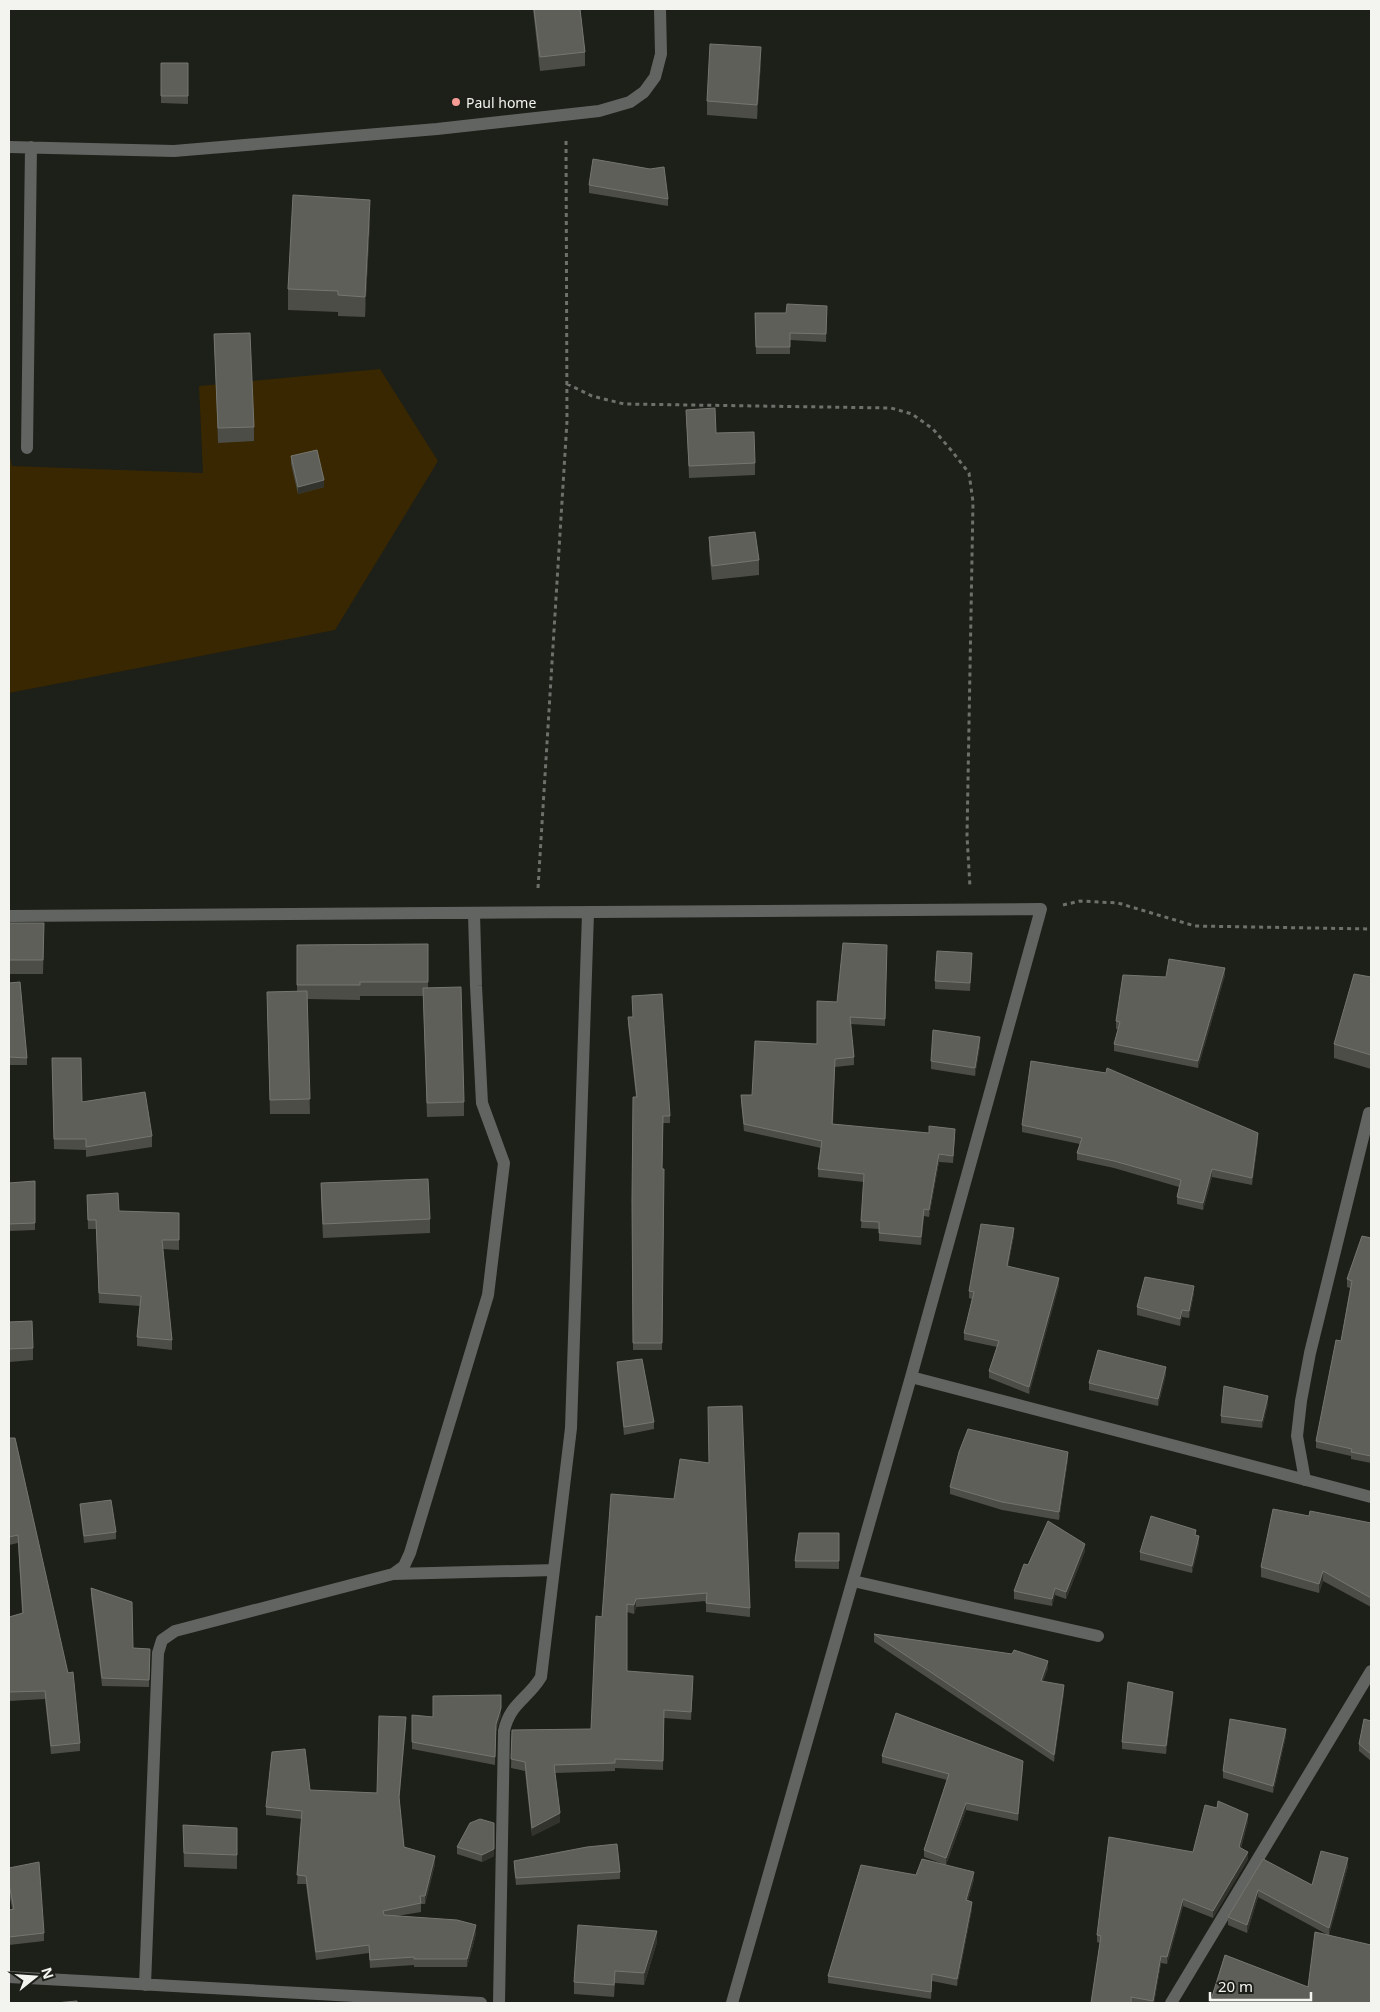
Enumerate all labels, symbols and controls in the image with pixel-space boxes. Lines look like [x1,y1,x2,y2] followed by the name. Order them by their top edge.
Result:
[466,93,536,112] place label: Paul home
[450,96,462,108] marker: Paul home
[10,1952,60,2002] north arrow
[37,1965,59,1981] text: N
[1210,1970,1311,2002] scale bar
[1218,1976,1253,1996] text: 20 m

